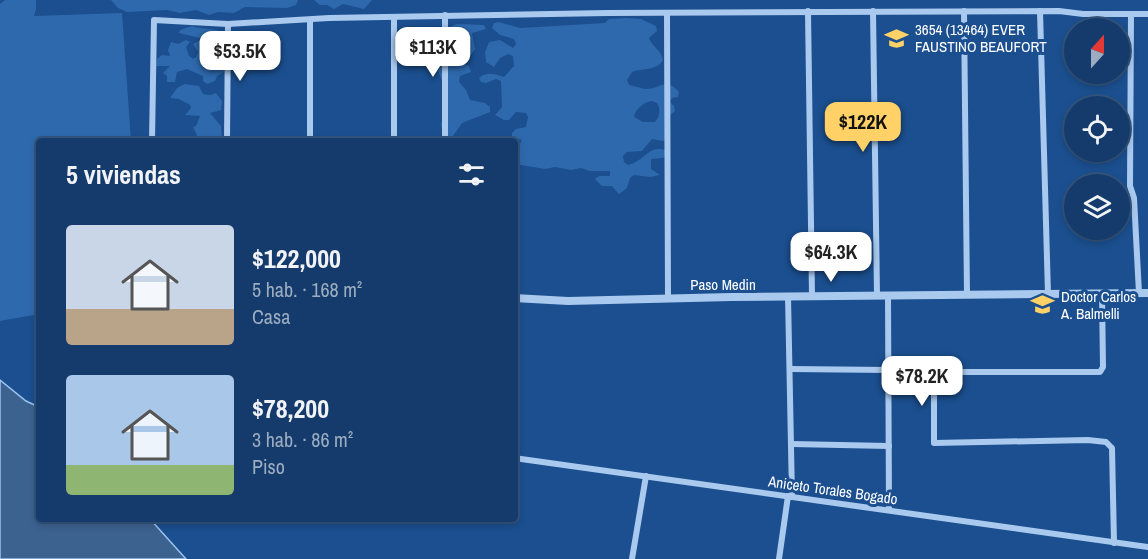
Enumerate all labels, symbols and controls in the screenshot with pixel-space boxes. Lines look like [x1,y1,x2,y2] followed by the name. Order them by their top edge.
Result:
[1064,18,1130,84] north arrow
[1064,18,1130,240] map controls
[915,19,1047,57] place label: 3654 (13464) EVER FAUSTINO BEAUFORT
[884,25,910,51] school or university icon: 3654 (13464) EVER FAUSTINO BEAUFORT
[391,27,475,78] pin: $113K
[191,31,289,82] pin: $53.5K
[409,33,457,60] text: $113K
[214,37,266,64] text: $53.5K
[1064,96,1130,162] button: locate
[821,102,905,153] pin: $122K
[839,108,887,135] text: $122K
[66,157,181,192] text: 5 viviendas
[455,158,488,191] icon: filters
[1064,174,1130,240] button: layers
[782,232,880,283] pin: $64.3K
[805,238,857,265] text: $64.3K
[252,241,341,276] text: $122,000
[114,249,186,321] icon: home
[690,274,756,295] street label: Paso Medin
[252,276,362,303] text: 5 hab. · 168 m²
[1060,286,1136,324] place label: Doctor Carlos A. Balmelli
[1030,292,1056,318] school or university icon: Doctor Carlos A. Balmelli
[252,303,290,330] text: Casa
[873,356,971,407] pin: $78.2K
[896,362,948,389] text: $78.2K
[252,391,329,426] text: $78,200
[114,399,186,471] icon: home
[252,426,353,453] text: 3 hab. · 86 m²
[252,453,285,480] text: Piso
[766,470,899,509] street label: Aniceto Torales Bogado

